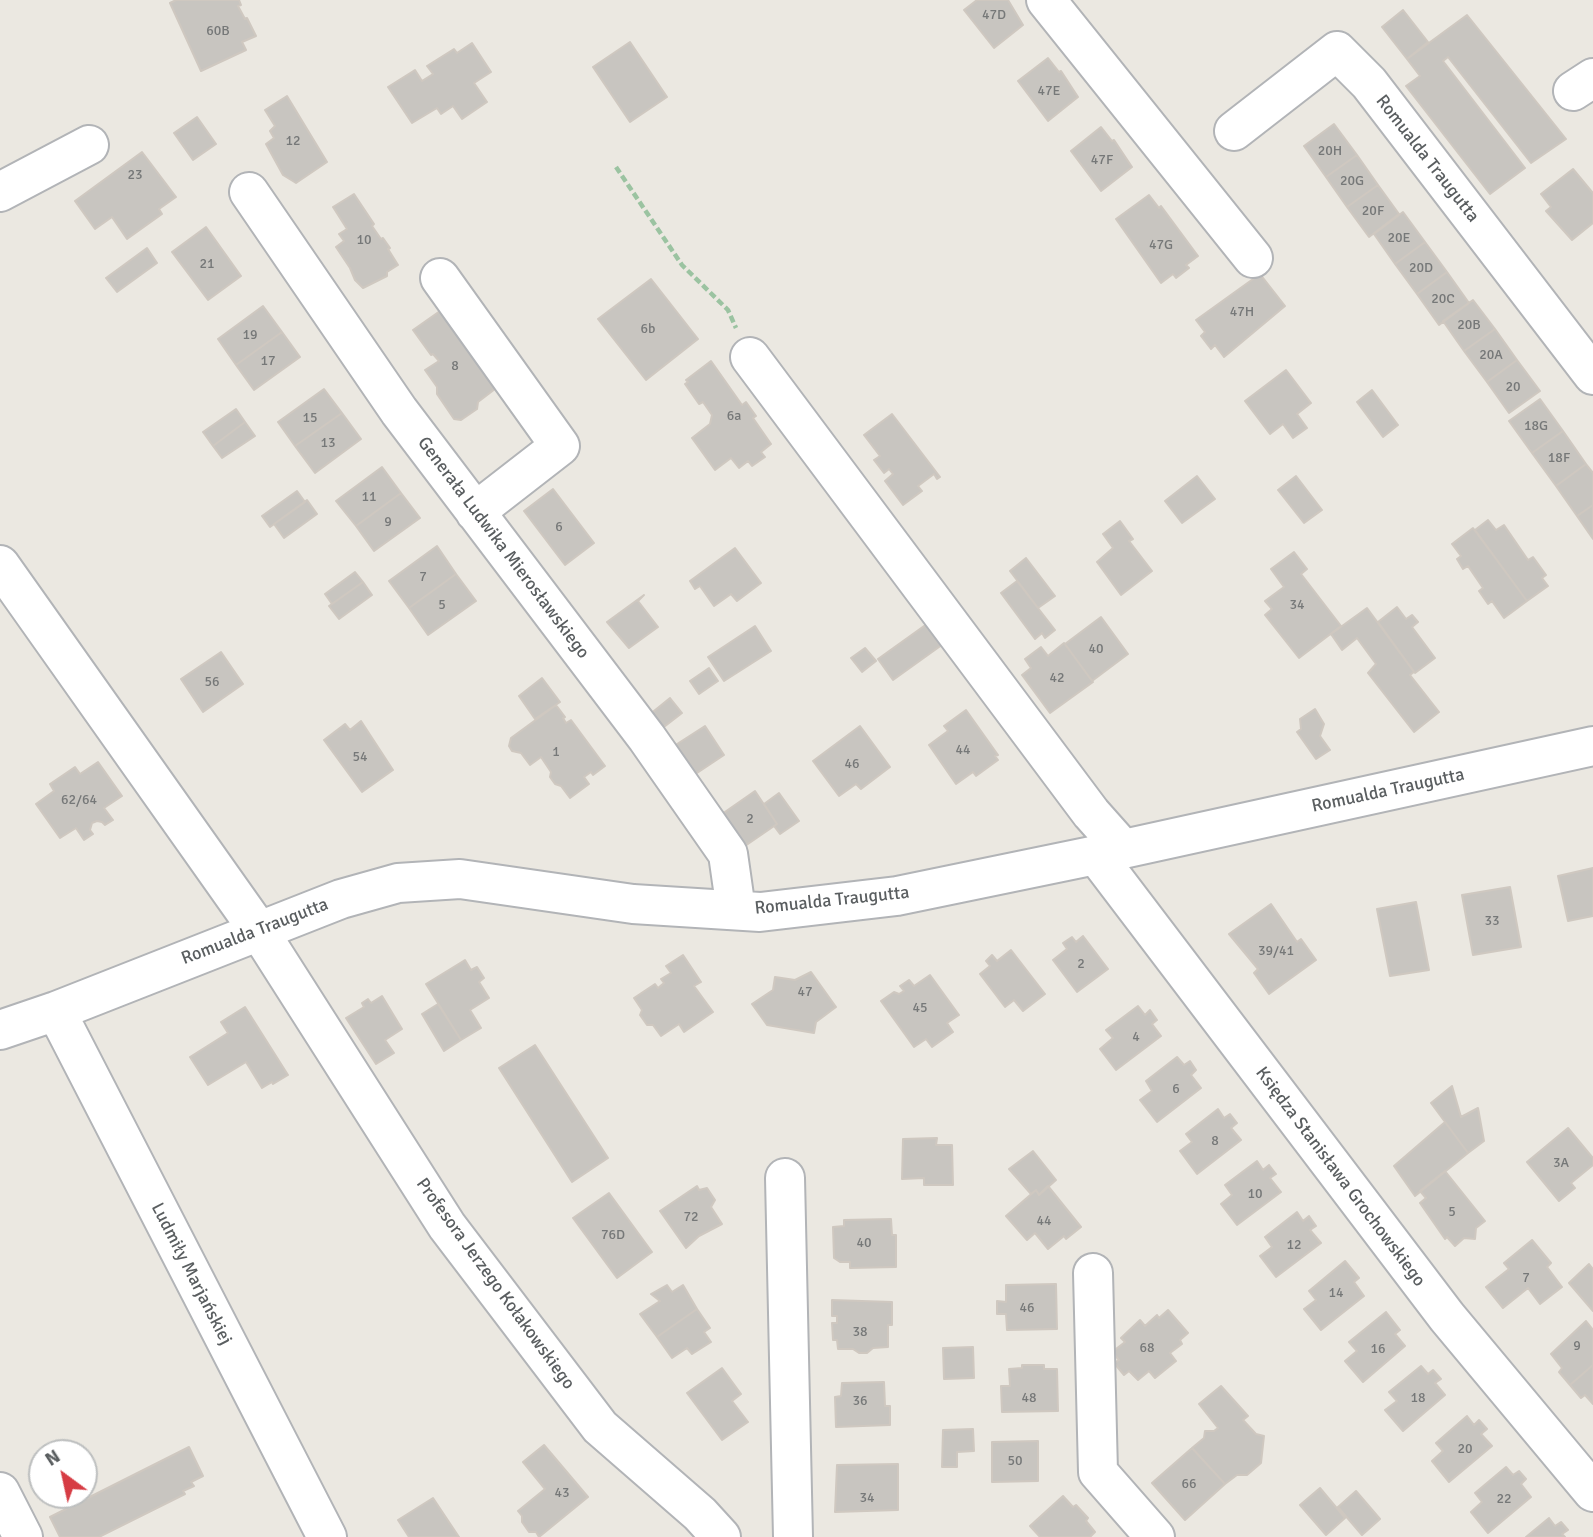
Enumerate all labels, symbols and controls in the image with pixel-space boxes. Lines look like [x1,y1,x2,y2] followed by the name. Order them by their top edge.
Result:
[982,7,1006,23] house number: 47D
[206,23,230,39] house number: 60B
[1037,83,1061,99] house number: 47E
[1371,91,1483,227] street label: Romualda Traugutta
[285,133,301,149] house number: 12
[1318,143,1342,159] house number: 20H
[1091,152,1113,168] house number: 47F
[127,167,143,183] house number: 23
[1340,173,1364,189] house number: 20G
[1362,203,1384,219] house number: 20F
[1387,230,1411,246] house number: 20E
[356,232,372,248] house number: 10
[1149,237,1173,253] house number: 47G
[199,256,215,272] house number: 21
[1409,260,1433,276] house number: 20D
[1431,291,1455,307] house number: 20C
[1230,304,1254,320] house number: 47H
[1457,317,1481,333] house number: 20B
[641,321,655,337] house number: 6b
[242,327,258,343] house number: 19
[1479,347,1503,363] house number: 20A
[260,353,276,369] house number: 17
[451,358,459,374] house number: 8
[1505,379,1521,395] house number: 20
[727,408,741,424] house number: 6a
[302,410,318,426] house number: 15
[1524,418,1548,434] house number: 18G
[412,433,594,663] street label: Generała Ludwika Mierosławskiego
[320,435,336,451] house number: 13
[1548,450,1570,466] house number: 18F
[361,489,377,505] house number: 11
[384,514,392,530] house number: 9
[555,519,563,535] house number: 6
[419,569,427,585] house number: 7
[438,597,446,613] house number: 5
[1289,597,1305,613] house number: 34
[1088,641,1104,657] house number: 40
[1049,670,1065,686] house number: 42
[204,674,220,690] house number: 56
[955,742,971,758] house number: 44
[552,744,560,760] house number: 1
[352,749,368,765] house number: 54
[844,756,860,772] house number: 46
[1310,764,1466,818] street label: Romualda Traugutta
[61,792,97,808] house number: 62/64
[746,811,754,827] house number: 2
[754,882,910,920] street label: Romualda Traugutta
[179,894,331,970] street label: Romualda Traugutta
[1484,913,1500,929] house number: 33
[1258,943,1294,959] house number: 39/41
[1077,956,1085,972] house number: 2
[797,984,813,1000] house number: 47
[912,1000,928,1016] house number: 45
[1132,1029,1140,1045] house number: 4
[1250,1063,1430,1291] street label: Księdza Stanisława Grochowskiego
[1172,1081,1180,1097] house number: 6
[1211,1133,1219,1149] house number: 8
[1553,1155,1569,1171] house number: 3A
[411,1174,579,1394] street label: Profesora Jerzego Kołakowskiego
[1247,1186,1263,1202] house number: 10
[146,1199,236,1349] street label: Ludmiły Marjańskiej
[1448,1204,1456,1220] house number: 5
[683,1209,699,1225] house number: 72
[1036,1213,1052,1229] house number: 44
[601,1227,625,1243] house number: 76D
[856,1235,872,1251] house number: 40
[1286,1237,1302,1253] house number: 12
[1522,1270,1530,1286] house number: 7
[1328,1285,1344,1301] house number: 14
[1019,1300,1035,1316] house number: 46
[852,1324,868,1340] house number: 38
[1573,1338,1581,1354] house number: 9
[1139,1340,1155,1356] house number: 68
[1370,1341,1386,1357] house number: 16
[1021,1390,1037,1406] house number: 48
[1410,1390,1426,1406] house number: 18
[852,1393,868,1409] house number: 36
[28,1439,98,1509] north arrow
[1457,1441,1473,1457] house number: 20
[41,1444,65,1472] text: N
[1007,1453,1023,1469] house number: 50
[1181,1476,1197,1492] house number: 66
[554,1485,570,1501] house number: 43
[859,1490,875,1506] house number: 34
[1496,1491,1512,1507] house number: 22

